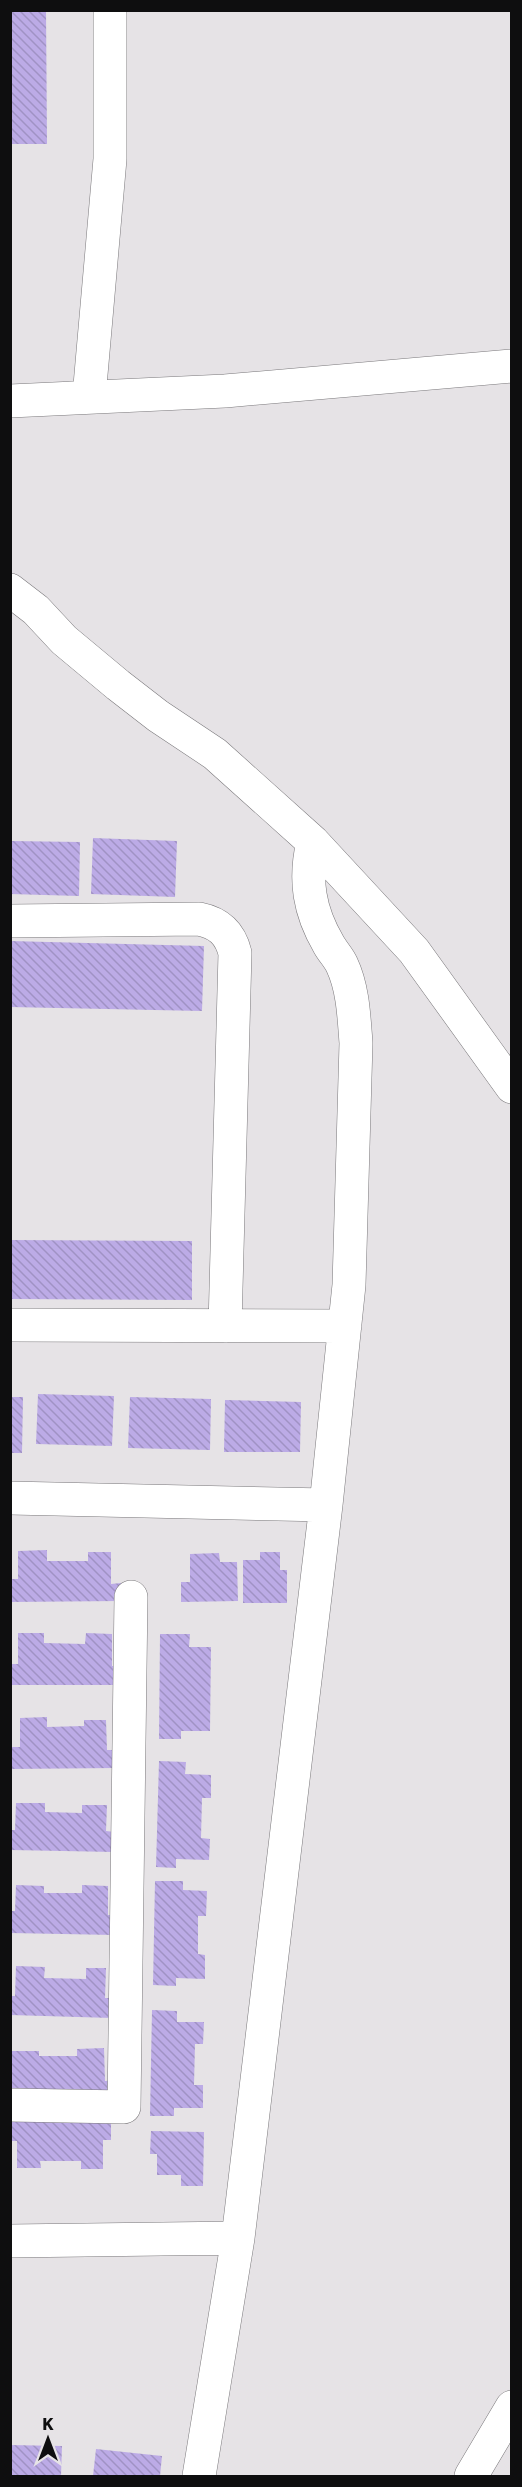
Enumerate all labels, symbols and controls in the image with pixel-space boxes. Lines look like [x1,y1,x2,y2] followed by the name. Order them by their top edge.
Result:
[18,2409,78,2469] north arrow
[42,2414,54,2434] text: K

